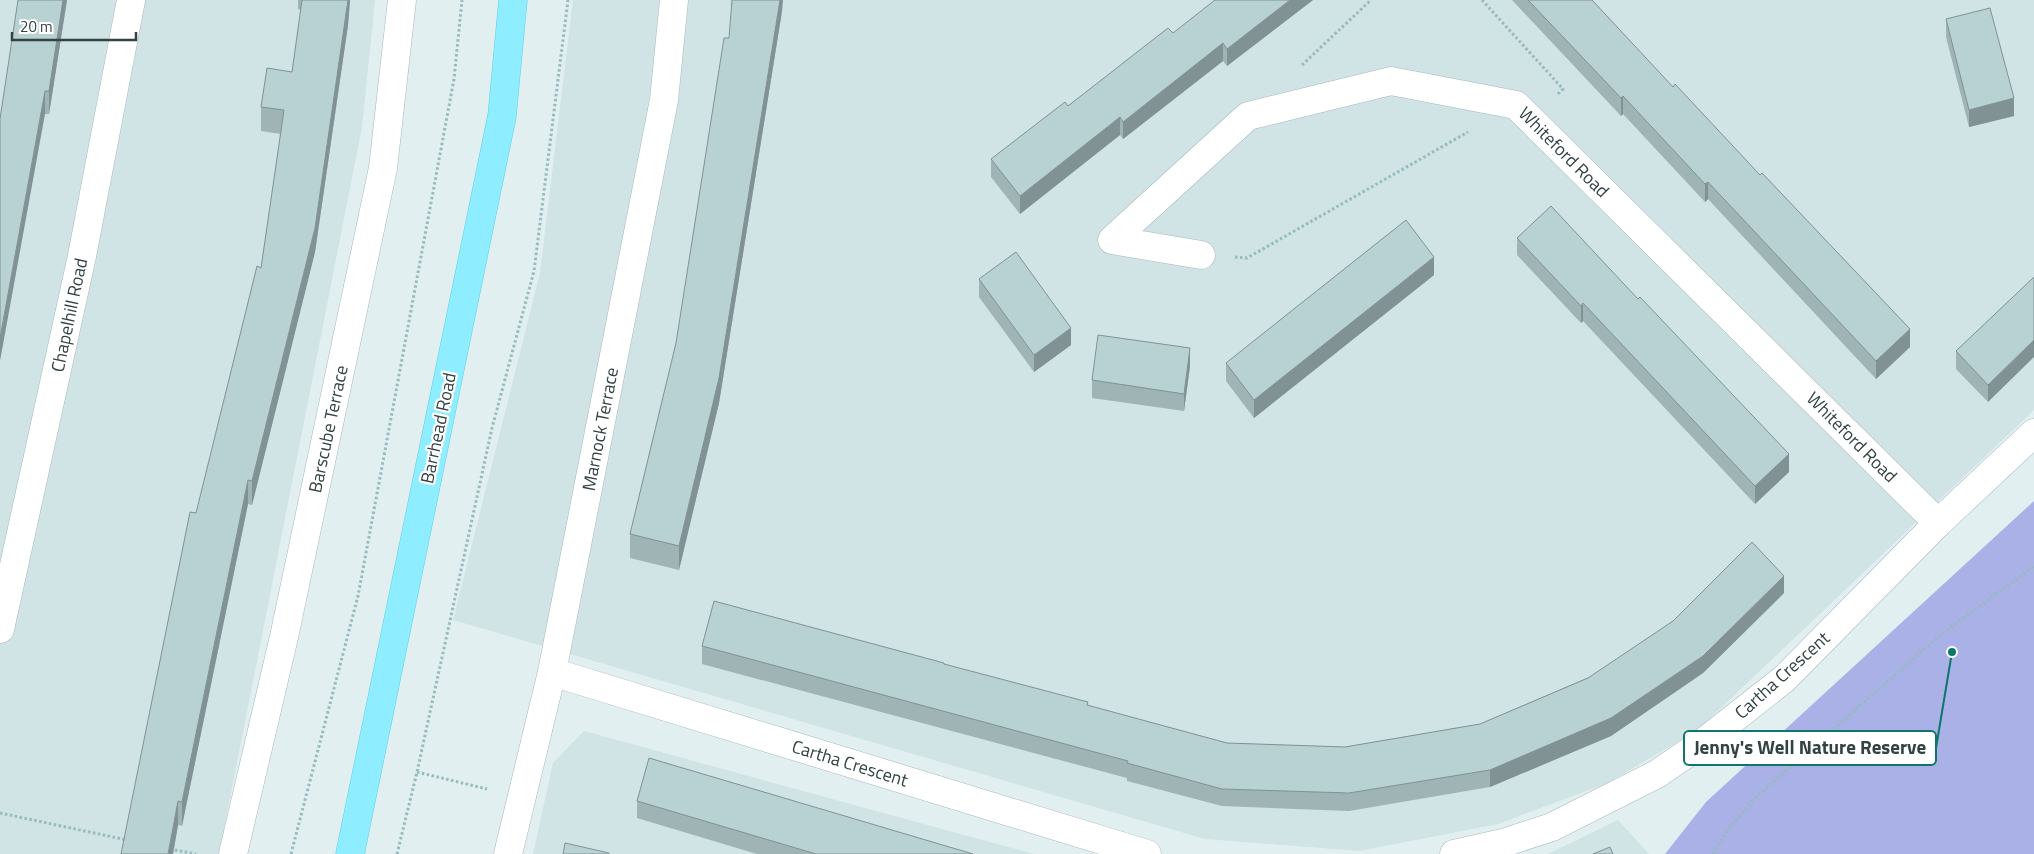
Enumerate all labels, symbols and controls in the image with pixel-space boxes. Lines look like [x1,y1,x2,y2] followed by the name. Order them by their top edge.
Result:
[12,10,136,42] scale bar
[20,15,53,38] text: 20 m
[1512,100,1616,204] street label: Whiteford Road
[44,255,94,375] street label: Chapelhill Road
[301,363,355,495] street label: Barscube Terrace
[575,365,625,493] street label: Marnock Terrace
[413,370,463,486] street label: Barrhead Road
[1800,385,1904,489] street label: Whiteford Road
[1728,624,1836,725] street label: Cartha Crescent
[1684,731,1936,765] callout: Jenny's Well Nature Reserve
[1694,732,1926,761] text: Jenny's Well Nature Reserve
[789,733,912,794] street label: Cartha Crescent

